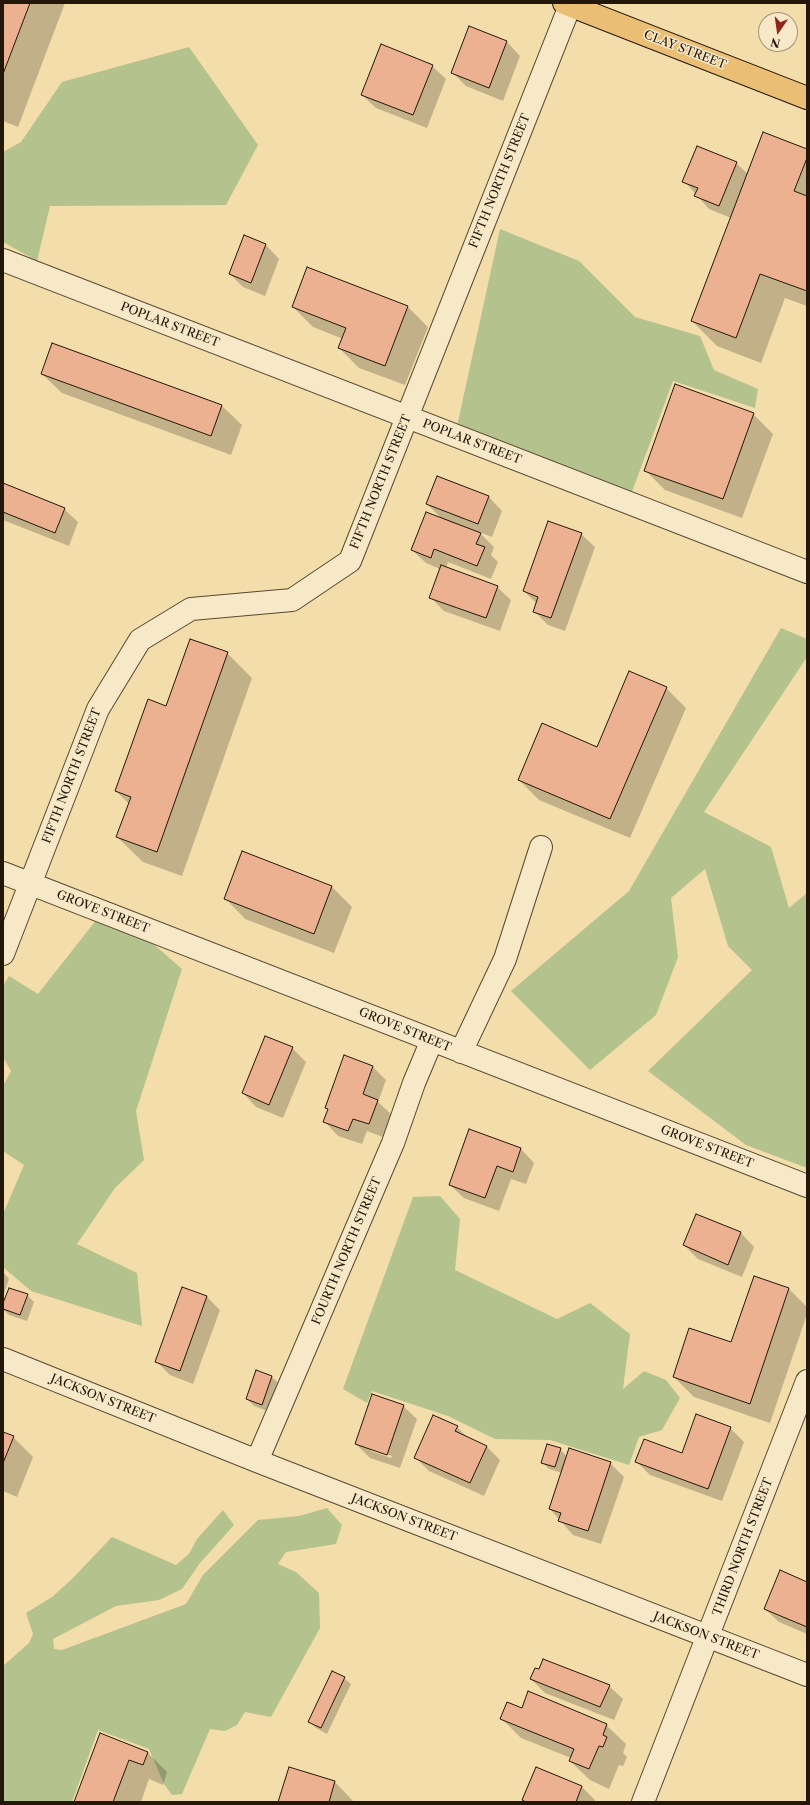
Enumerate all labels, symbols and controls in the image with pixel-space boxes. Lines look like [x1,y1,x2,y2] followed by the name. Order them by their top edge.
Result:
[758,12,798,52] north arrow
[642,28,728,72] street label: CLAY STREET
[769,35,782,51] text: N
[466,112,534,250] street label: FIFTH NORTH STREET
[118,299,222,351] street label: POPLAR STREET
[347,413,415,551] street label: FIFTH NORTH STREET
[420,416,524,468] street label: POPLAR STREET
[40,706,104,846] street label: FIFTH NORTH STREET
[54,888,152,936] street label: GROVE STREET
[357,1005,453,1055] street label: GROVE STREET
[658,1123,756,1171] street label: GROVE STREET
[309,1175,385,1327] street label: FOURTH NORTH STREET
[48,1371,158,1427] street label: JACKSON STREET
[710,1476,776,1618] street label: THIRD NORTH STREET
[349,1491,459,1545] street label: JACKSON STREET
[651,1609,761,1663] street label: JACKSON STREET

